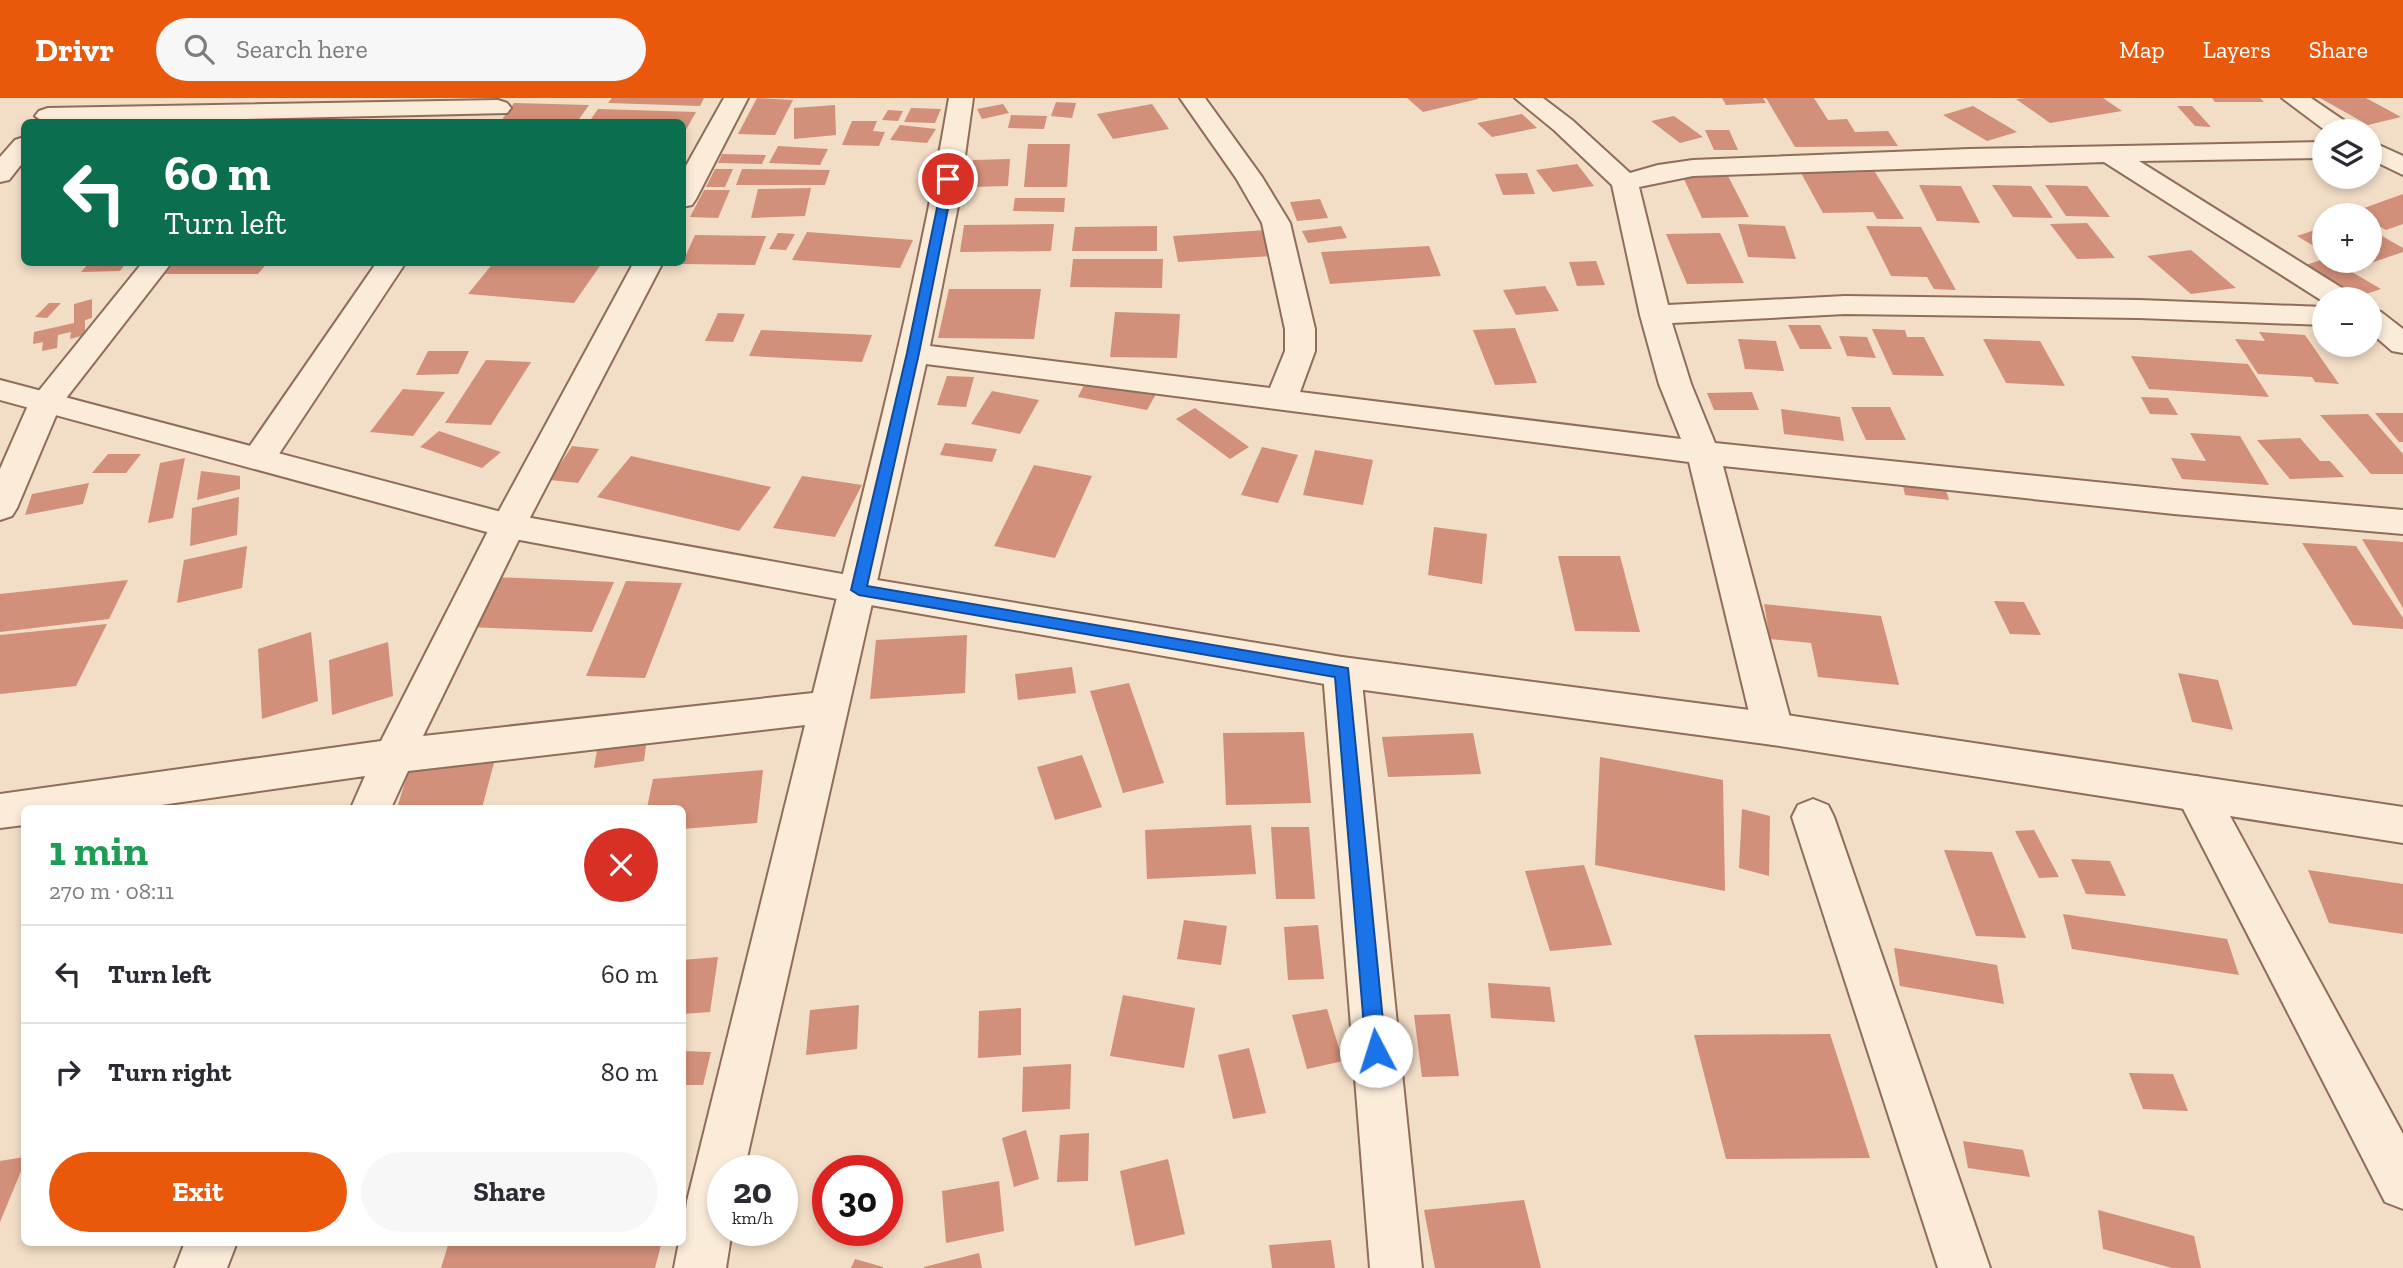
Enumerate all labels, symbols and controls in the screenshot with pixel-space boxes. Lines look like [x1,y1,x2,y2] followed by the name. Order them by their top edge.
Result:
[156,18,646,81] search box
[35,30,114,69] text: Drivr
[180,30,218,68] icon: search
[236,33,368,65] text: Search here
[2119,35,2165,64] text: Map
[2203,35,2271,64] text: Layers
[2309,35,2368,64] text: Share
[2312,119,2382,357] map controls
[2312,119,2382,189] button: layers
[164,144,271,203] text: 60 m
[49,147,140,238] icon: left
[918,149,978,209] pin
[929,160,967,198] icon: arrive
[2312,203,2382,273] button: +
[164,204,286,242] text: Turn left
[2312,287,2382,357] button: −
[49,825,148,876] text: 1 min
[584,828,658,902] button: close
[49,877,174,905] text: 270 m · 08:11
[49,955,87,993] icon: left
[108,958,211,990] text: Turn left
[601,958,658,990] text: 60 m
[1339,1014,1413,1088] position arrow
[49,1053,87,1091] icon: right
[108,1056,231,1088] text: Turn right
[601,1056,658,1088] text: 80 m
[49,1152,347,1232] button: Exit
[361,1152,658,1232] button: Share
[812,1155,903,1246] speed limit sign: 30
[733,1170,772,1212] text: 20
[732,1207,773,1229] text: km/h

